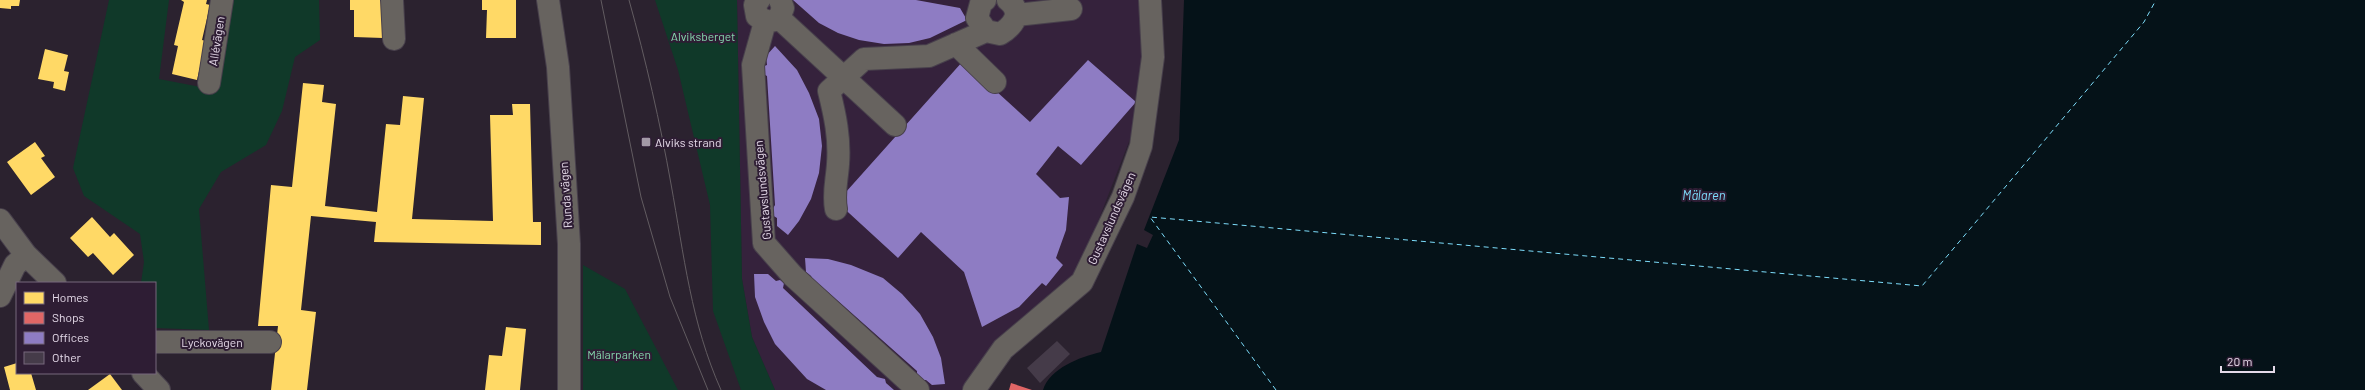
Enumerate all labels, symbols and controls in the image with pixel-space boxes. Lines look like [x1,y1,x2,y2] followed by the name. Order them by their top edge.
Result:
[205,15,227,67] street label: Allévägen
[671,29,735,43] park label: Alviksberget
[655,135,721,149] place label: Alviks strand
[640,136,652,148] marker: Alviks strand
[751,140,773,240] street label: Gustavslundsvägen
[556,161,574,229] street label: Runda vägen
[1084,170,1138,266] street label: Gustavslundsvägen
[1682,187,1726,203] water label: Mälaren
[16,282,156,374] legend
[52,290,89,304] text: Homes
[52,310,85,324] text: Shops
[52,330,89,344] text: Offices
[181,335,243,349] street label: Lyckovägen
[587,347,651,361] park label: Mälarparken
[2221,348,2274,374] scale bar
[52,350,82,364] text: Other
[2227,354,2253,368] text: 20 m

